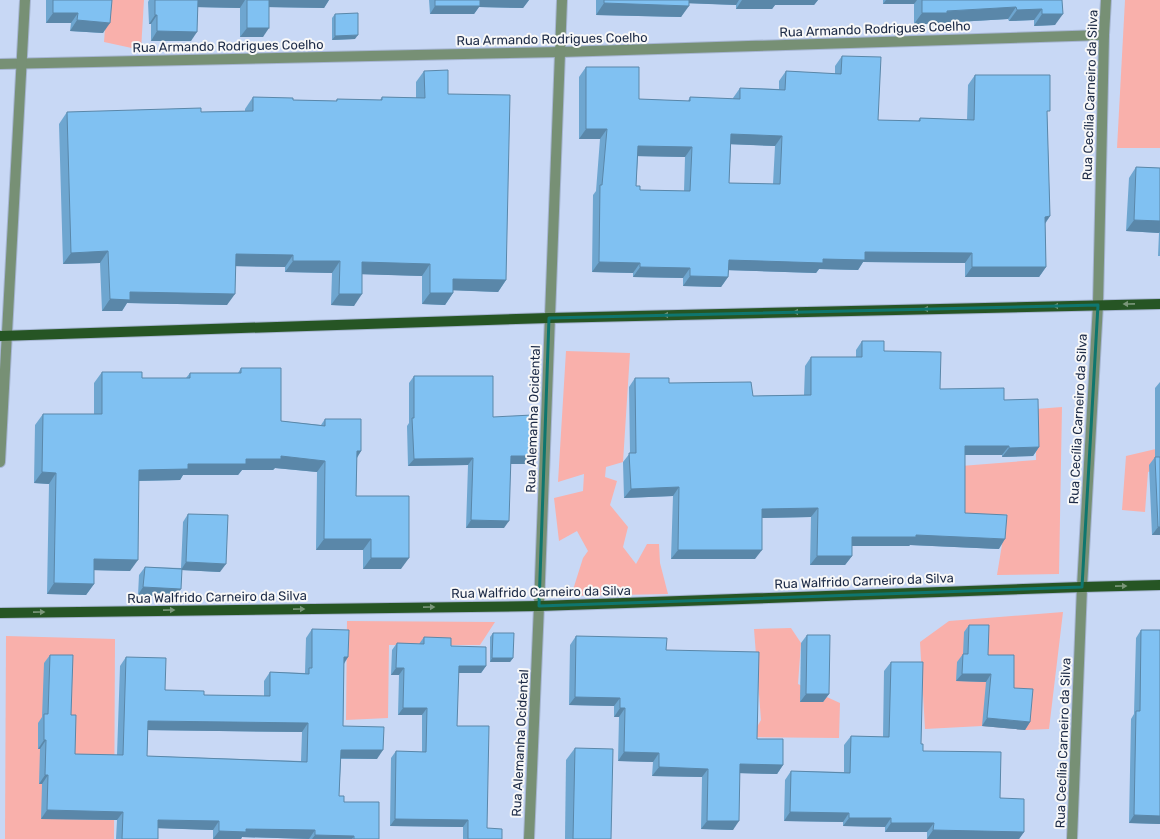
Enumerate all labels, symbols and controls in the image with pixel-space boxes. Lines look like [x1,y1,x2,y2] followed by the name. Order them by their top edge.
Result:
[1080,9,1100,181] street label: Rua Cecília Carneiro da Silva
[779,18,971,41] street label: Rua Armando Rodrigues Coelho
[456,30,648,49] street label: Rua Armando Rodrigues Coelho
[132,37,324,56] street label: Rua Armando Rodrigues Coelho
[1122,301,1135,307] one-way arrow
[1053,302,1065,309] one-way arrow
[922,306,935,312] one-way arrow
[792,309,805,315] one-way arrow
[662,312,675,318] one-way arrow
[1066,333,1090,505] street label: Rua Cecília Carneiro da Silva
[523,345,543,493] street label: Rua Alemanha Ocidental
[774,570,954,592] street label: Rua Walfrido Carneiro da Silva
[451,583,631,601] street label: Rua Walfrido Carneiro da Silva
[1115,583,1128,589] one-way arrow
[127,588,307,606] street label: Rua Walfrido Carneiro da Silva
[423,604,436,610] one-way arrow
[293,606,306,612] one-way arrow
[163,607,175,614] one-way arrow
[33,609,46,615] one-way arrow
[1053,657,1073,829] street label: Rua Cecília Carneiro da Silva
[509,669,531,817] street label: Rua Alemanha Ocidental

